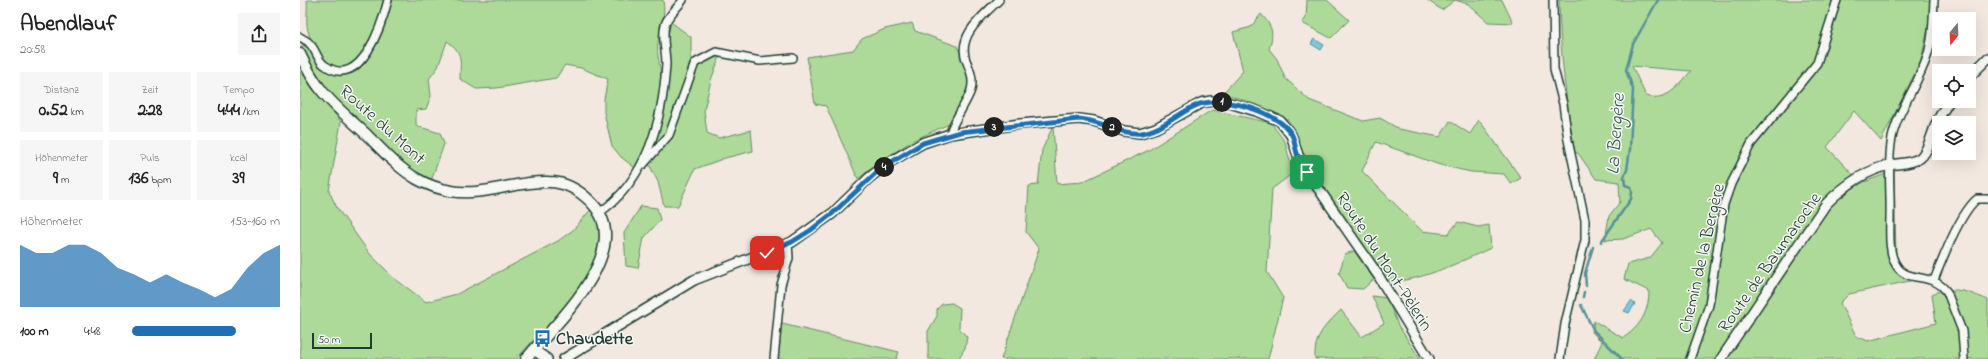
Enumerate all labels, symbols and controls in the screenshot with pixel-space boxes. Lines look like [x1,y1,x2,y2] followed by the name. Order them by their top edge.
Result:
[20,9,117,41] text: Abendlauf
[1932,12,1976,56] north arrow
[1932,12,1976,160] map controls
[238,13,280,55] button: share
[20,40,46,59] text: 20:58
[1932,64,1976,108] button: locate
[333,80,431,171] street label: Route du Mont
[44,82,79,98] text: Distanz
[142,82,158,98] text: Zeit
[223,82,254,98] text: Tempo
[1212,92,1232,112] pin: 1
[1600,92,1634,175] water label: La Bergère
[1220,94,1224,110] text: 1
[39,98,68,123] text: 0.52
[138,98,162,123] text: 2:28
[218,98,240,123] text: 4:44
[68,104,84,120] text: km
[240,104,260,120] text: /km
[1932,116,1976,160] button: layers
[984,117,1004,137] pin: 3
[1102,117,1122,137] pin: 2
[992,119,996,135] text: 3
[1109,119,1115,135] text: 2
[35,150,88,166] text: Höhenmeter
[140,150,160,166] text: Puls
[230,150,247,166] text: kcal
[1290,155,1324,189] pin
[874,157,894,177] pin: 4
[882,159,886,175] text: 4
[1296,161,1318,183] icon: arrive
[53,166,58,191] text: 9
[128,166,148,191] text: 136
[233,166,245,191] text: 39
[58,172,70,188] text: m
[148,172,171,188] text: bpm
[1673,180,1734,336] street label: Chemin de la Bergère
[1329,187,1438,337] street label: Route du Mont-Pèlerin
[1712,187,1829,339] street label: Route de Baumaroche
[20,212,82,231] text: Höhenmeter
[231,212,280,231] text: 153–160 m
[750,236,784,270] pin
[756,242,778,264] icon: check
[20,322,49,341] text: 100 m
[84,322,101,341] text: 4:48
[556,327,634,353] place label: Chaudette
[533,328,553,348] bus stop icon: Chaudette
[312,331,372,350] scale bar
[318,332,340,348] text: 50 m

